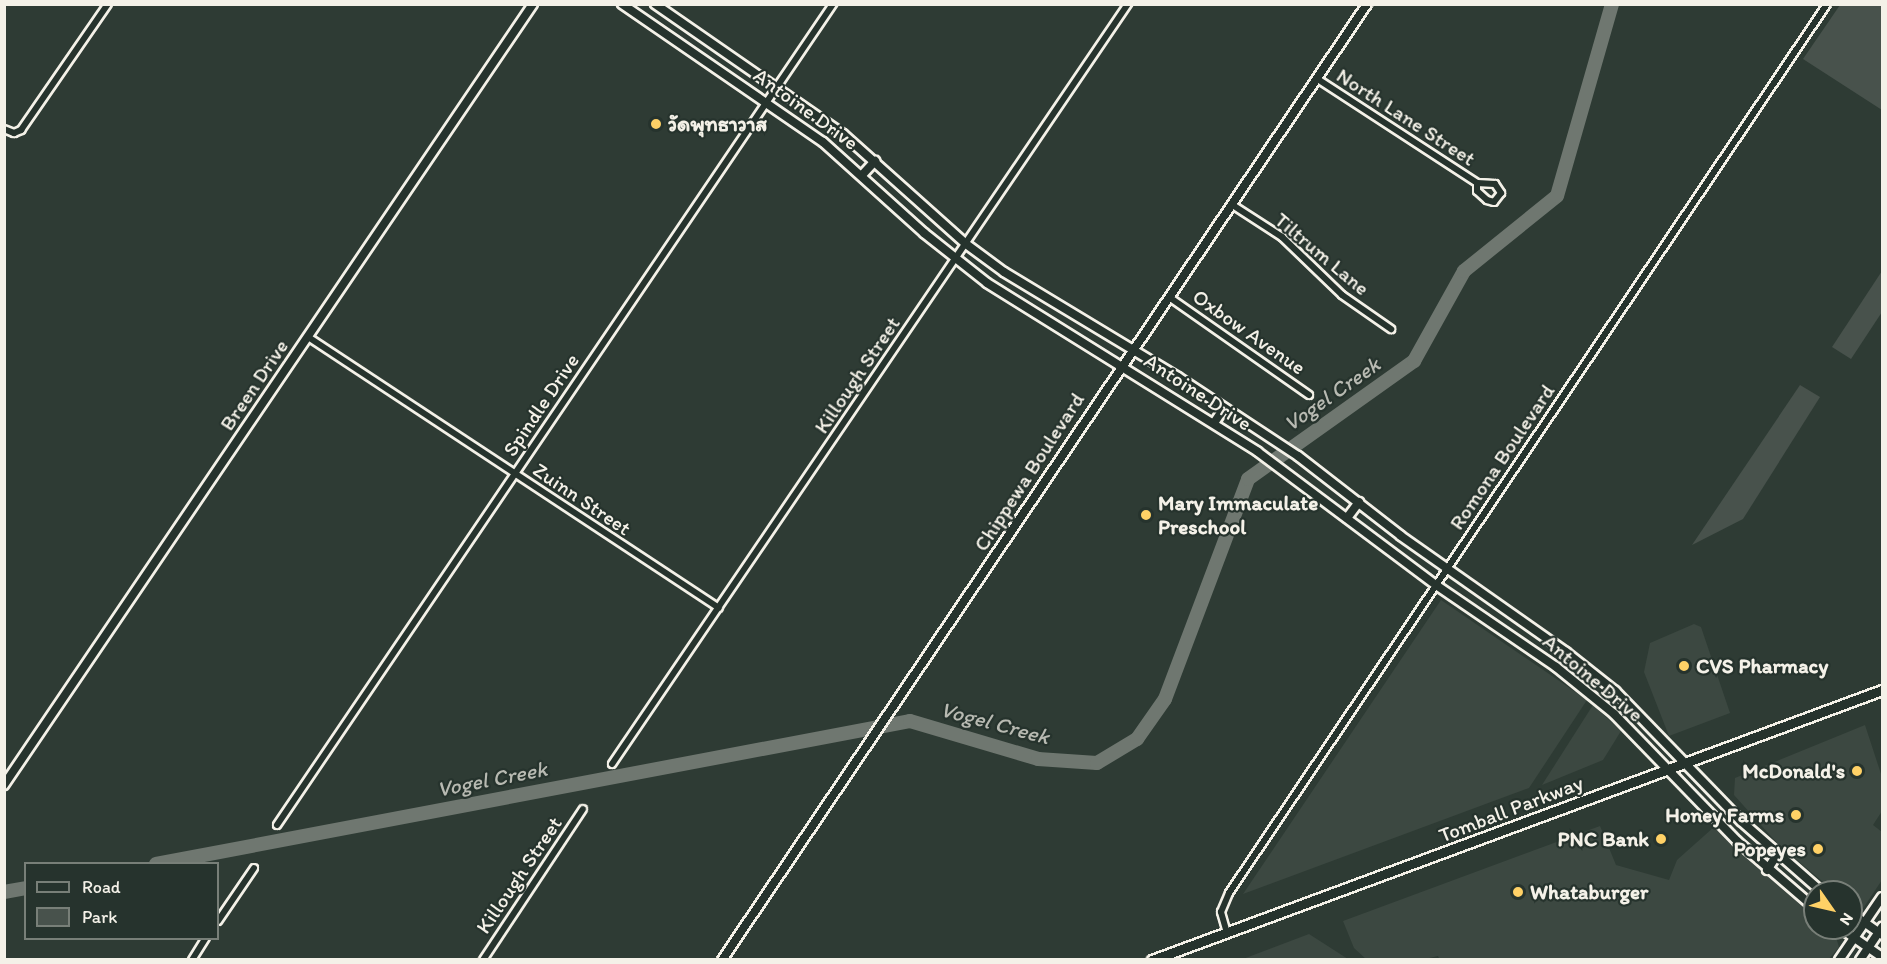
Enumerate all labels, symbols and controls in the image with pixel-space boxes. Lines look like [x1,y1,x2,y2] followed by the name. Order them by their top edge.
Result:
[749,63,863,155] street label: Antoine Drive
[1332,63,1480,171] street label: North Lane Street
[668,111,767,137] place label: วัดพุทธาวาส
[649,117,663,131] marker: วัดพุทธาวาส
[1269,207,1375,301] street label: Tiltrum Lane
[1188,284,1310,380] street label: Oxbow Avenue
[809,312,905,438] street label: Killough Street
[214,334,294,436] street label: Breen Drive
[1139,348,1257,436] street label: Antoine Drive
[497,349,585,461] street label: Spindle Drive
[1279,351,1385,437] water label: Vogel Creek
[1444,379,1560,535] street label: Romona Boulevard
[968,388,1090,556] street label: Chippewa Boulevard
[528,457,636,541] street label: Zuinn Street
[1158,490,1318,540] place label: Mary Immaculate Preschool
[1139,508,1153,522] marker: Mary Immaculate Preschool
[1538,629,1648,727] street label: Antoine Drive
[1696,653,1828,679] place label: CVS Pharmacy
[1677,659,1691,673] marker: CVS Pharmacy
[938,696,1052,750] water label: Vogel Creek
[435,755,549,803] water label: Vogel Creek
[1742,758,1845,784] place label: McDonald's
[1850,764,1864,778] marker: McDonald's
[1436,770,1586,848] street label: Tomball Parkway
[1667,802,1784,828] place label: Honey Farms
[1789,808,1803,822] marker: Honey Farms
[471,812,567,938] street label: Killough Street
[1558,826,1649,852] place label: PNC Bank
[1654,832,1668,846] marker: PNC Bank
[1733,836,1806,862] place label: Popeyes
[1811,842,1825,856] marker: Popeyes
[24,862,219,940] legend
[82,876,121,898] text: Road
[1530,879,1648,905] place label: Whataburger
[1803,880,1863,940] north arrow
[1511,885,1525,899] marker: Whataburger
[82,906,117,928] text: Park
[1836,909,1858,929] text: N

